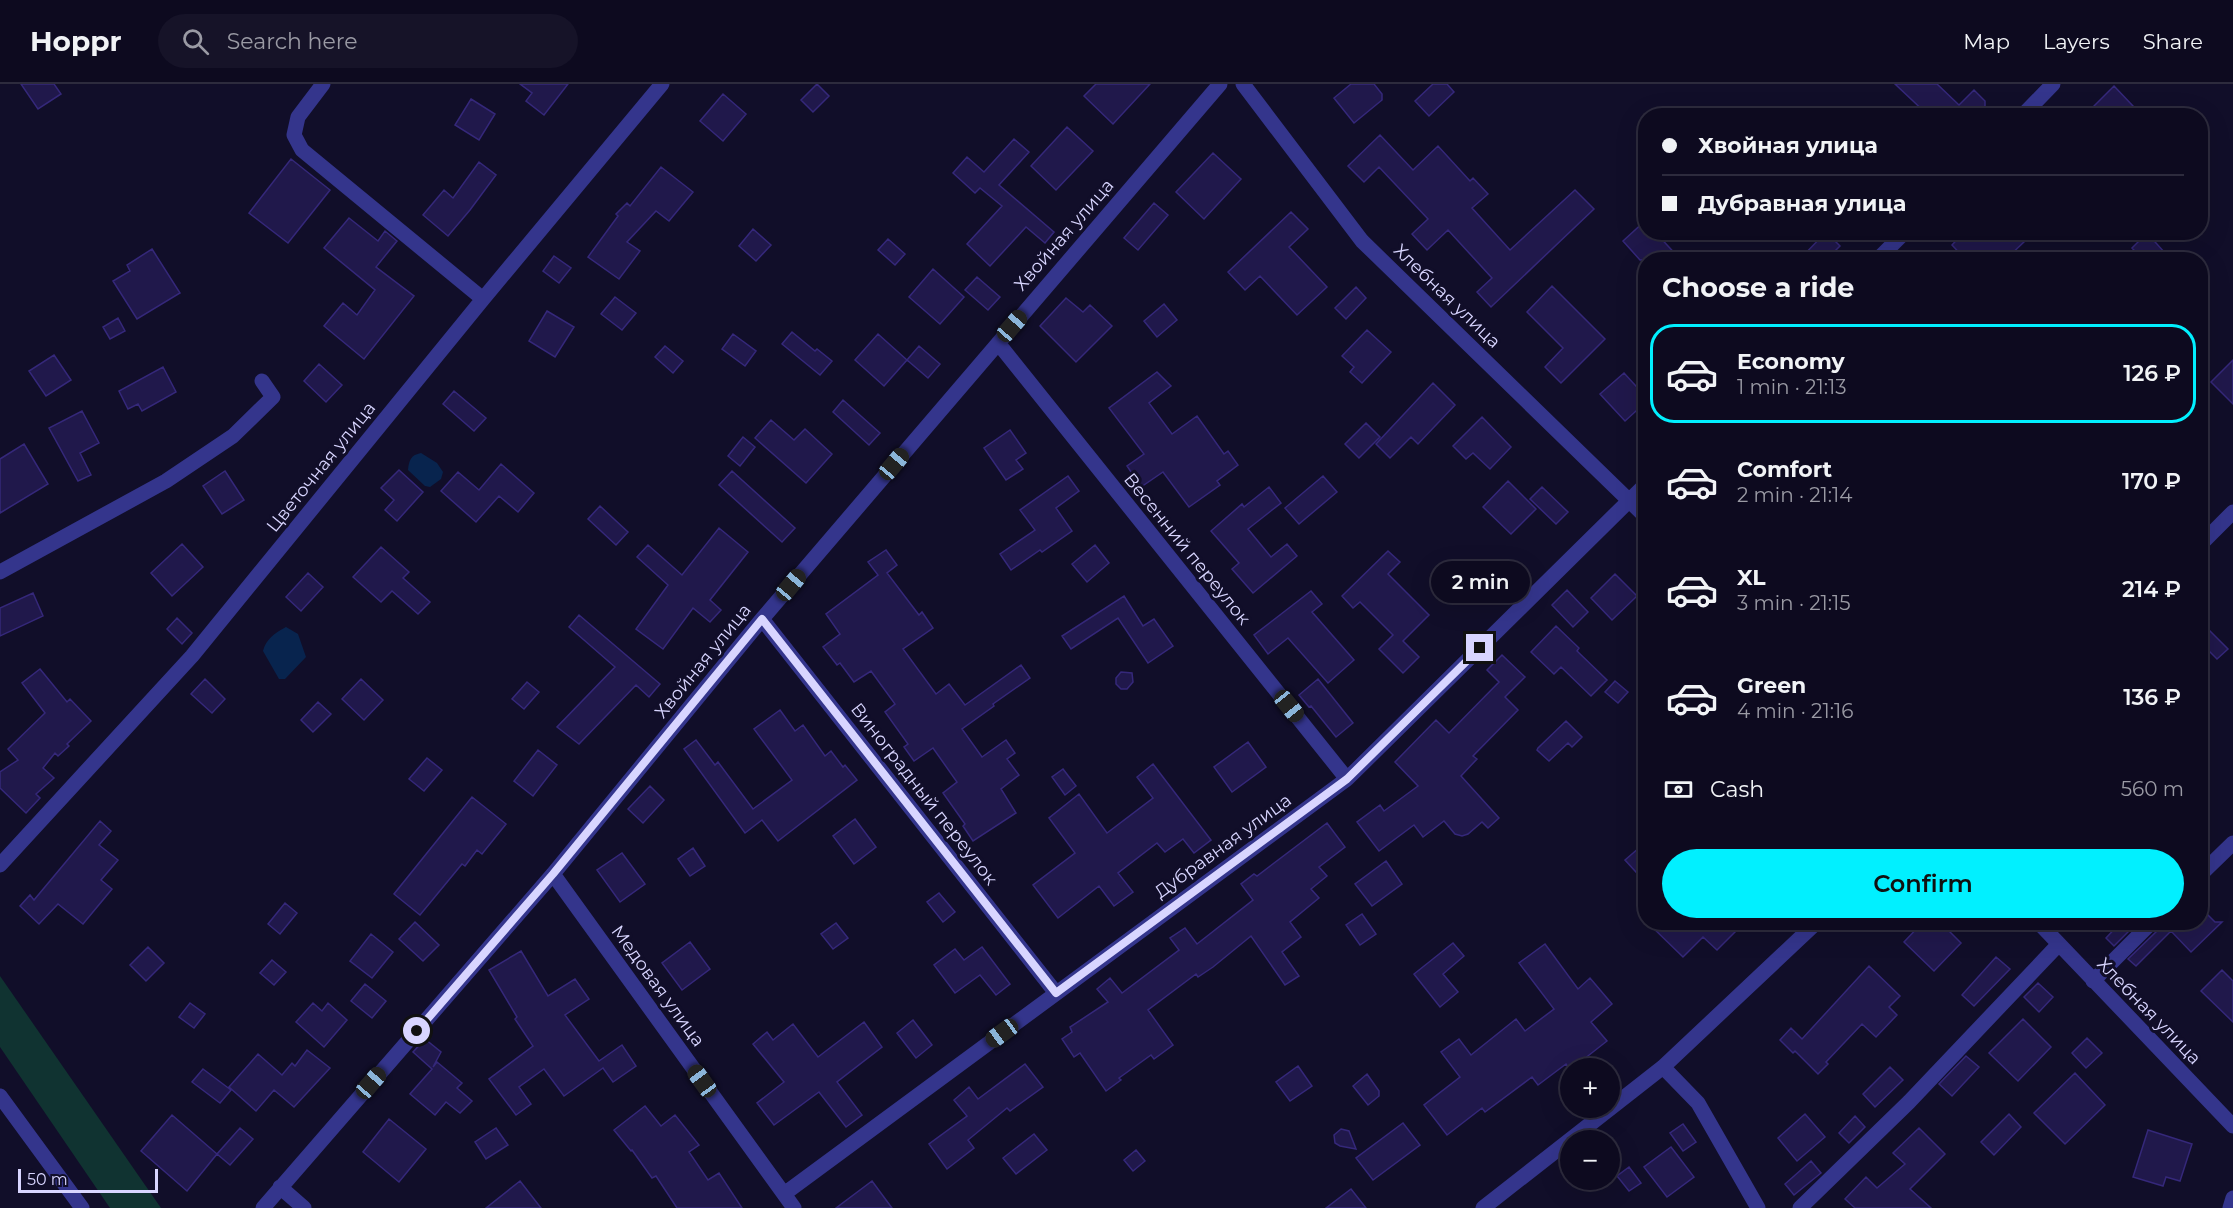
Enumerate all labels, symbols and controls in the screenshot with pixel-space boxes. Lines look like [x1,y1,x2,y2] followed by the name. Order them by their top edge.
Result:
[158,14,578,68] search box
[30,24,122,58] text: Hoppr
[179,25,212,58] icon: search
[227,28,358,55] text: Search here
[1963,29,2010,54] text: Map
[2043,29,2110,54] text: Layers
[2143,29,2203,54] text: Share
[1698,132,1878,159] text: Хвойная улица
[1010,175,1118,295] street label: Хвойная улица
[1698,190,1906,217] text: Дубравная улица
[1389,239,1505,353] street label: Хлебная улица
[1662,271,1854,304] text: Choose a ride
[993,307,1031,345] car
[1665,347,1719,401] icon: car
[1737,348,1845,375] text: Economy
[2123,360,2181,387] text: 126 ₽
[1737,375,1846,399] text: 1 min · 21:13
[262,397,380,537] street label: Цветочная улица
[876,444,912,484] car
[1665,455,1719,509] icon: car
[1737,456,1832,483] text: Comfort
[2122,468,2181,495] text: 170 ₽
[1119,469,1255,630] street label: Весенний переулок
[1737,483,1853,507] text: 2 min · 21:14
[1430,561,1530,603] callout: 2 min
[1665,563,1719,617] icon: car
[1737,564,1766,591] text: XL
[773,565,809,605] car
[1452,570,1509,594] text: 2 min
[2122,576,2181,603] text: 214 ₽
[1737,591,1851,615] text: 3 min · 21:15
[650,599,756,723] street label: Хвойная улица
[1466,634,1493,661] route end
[1665,671,1719,725] icon: car
[1737,672,1806,699] text: Green
[2123,684,2181,711] text: 136 ₽
[1271,686,1307,726] car
[846,698,1002,890] street label: Виноградный переулок
[1737,699,1853,723] text: 4 min · 21:16
[1662,773,1695,806] icon: cash
[1710,776,1764,803] text: Cash
[2121,777,2184,801] text: 560 m
[1150,789,1296,903] street label: Дубравная улица
[1662,849,2184,918] button: Confirm
[607,921,709,1051] street label: Медовая улица
[2092,953,2206,1069] street label: Хлебная улица
[982,1015,1022,1051] car
[403,1017,430,1044] route start
[1560,1058,1620,1190] map controls
[1560,1058,1620,1118] button: +
[684,1061,720,1101] car
[352,1064,390,1102] car
[1560,1130,1620,1190] button: −
[18,1166,158,1194] scale bar
[27,1170,68,1189] text: 50 m

